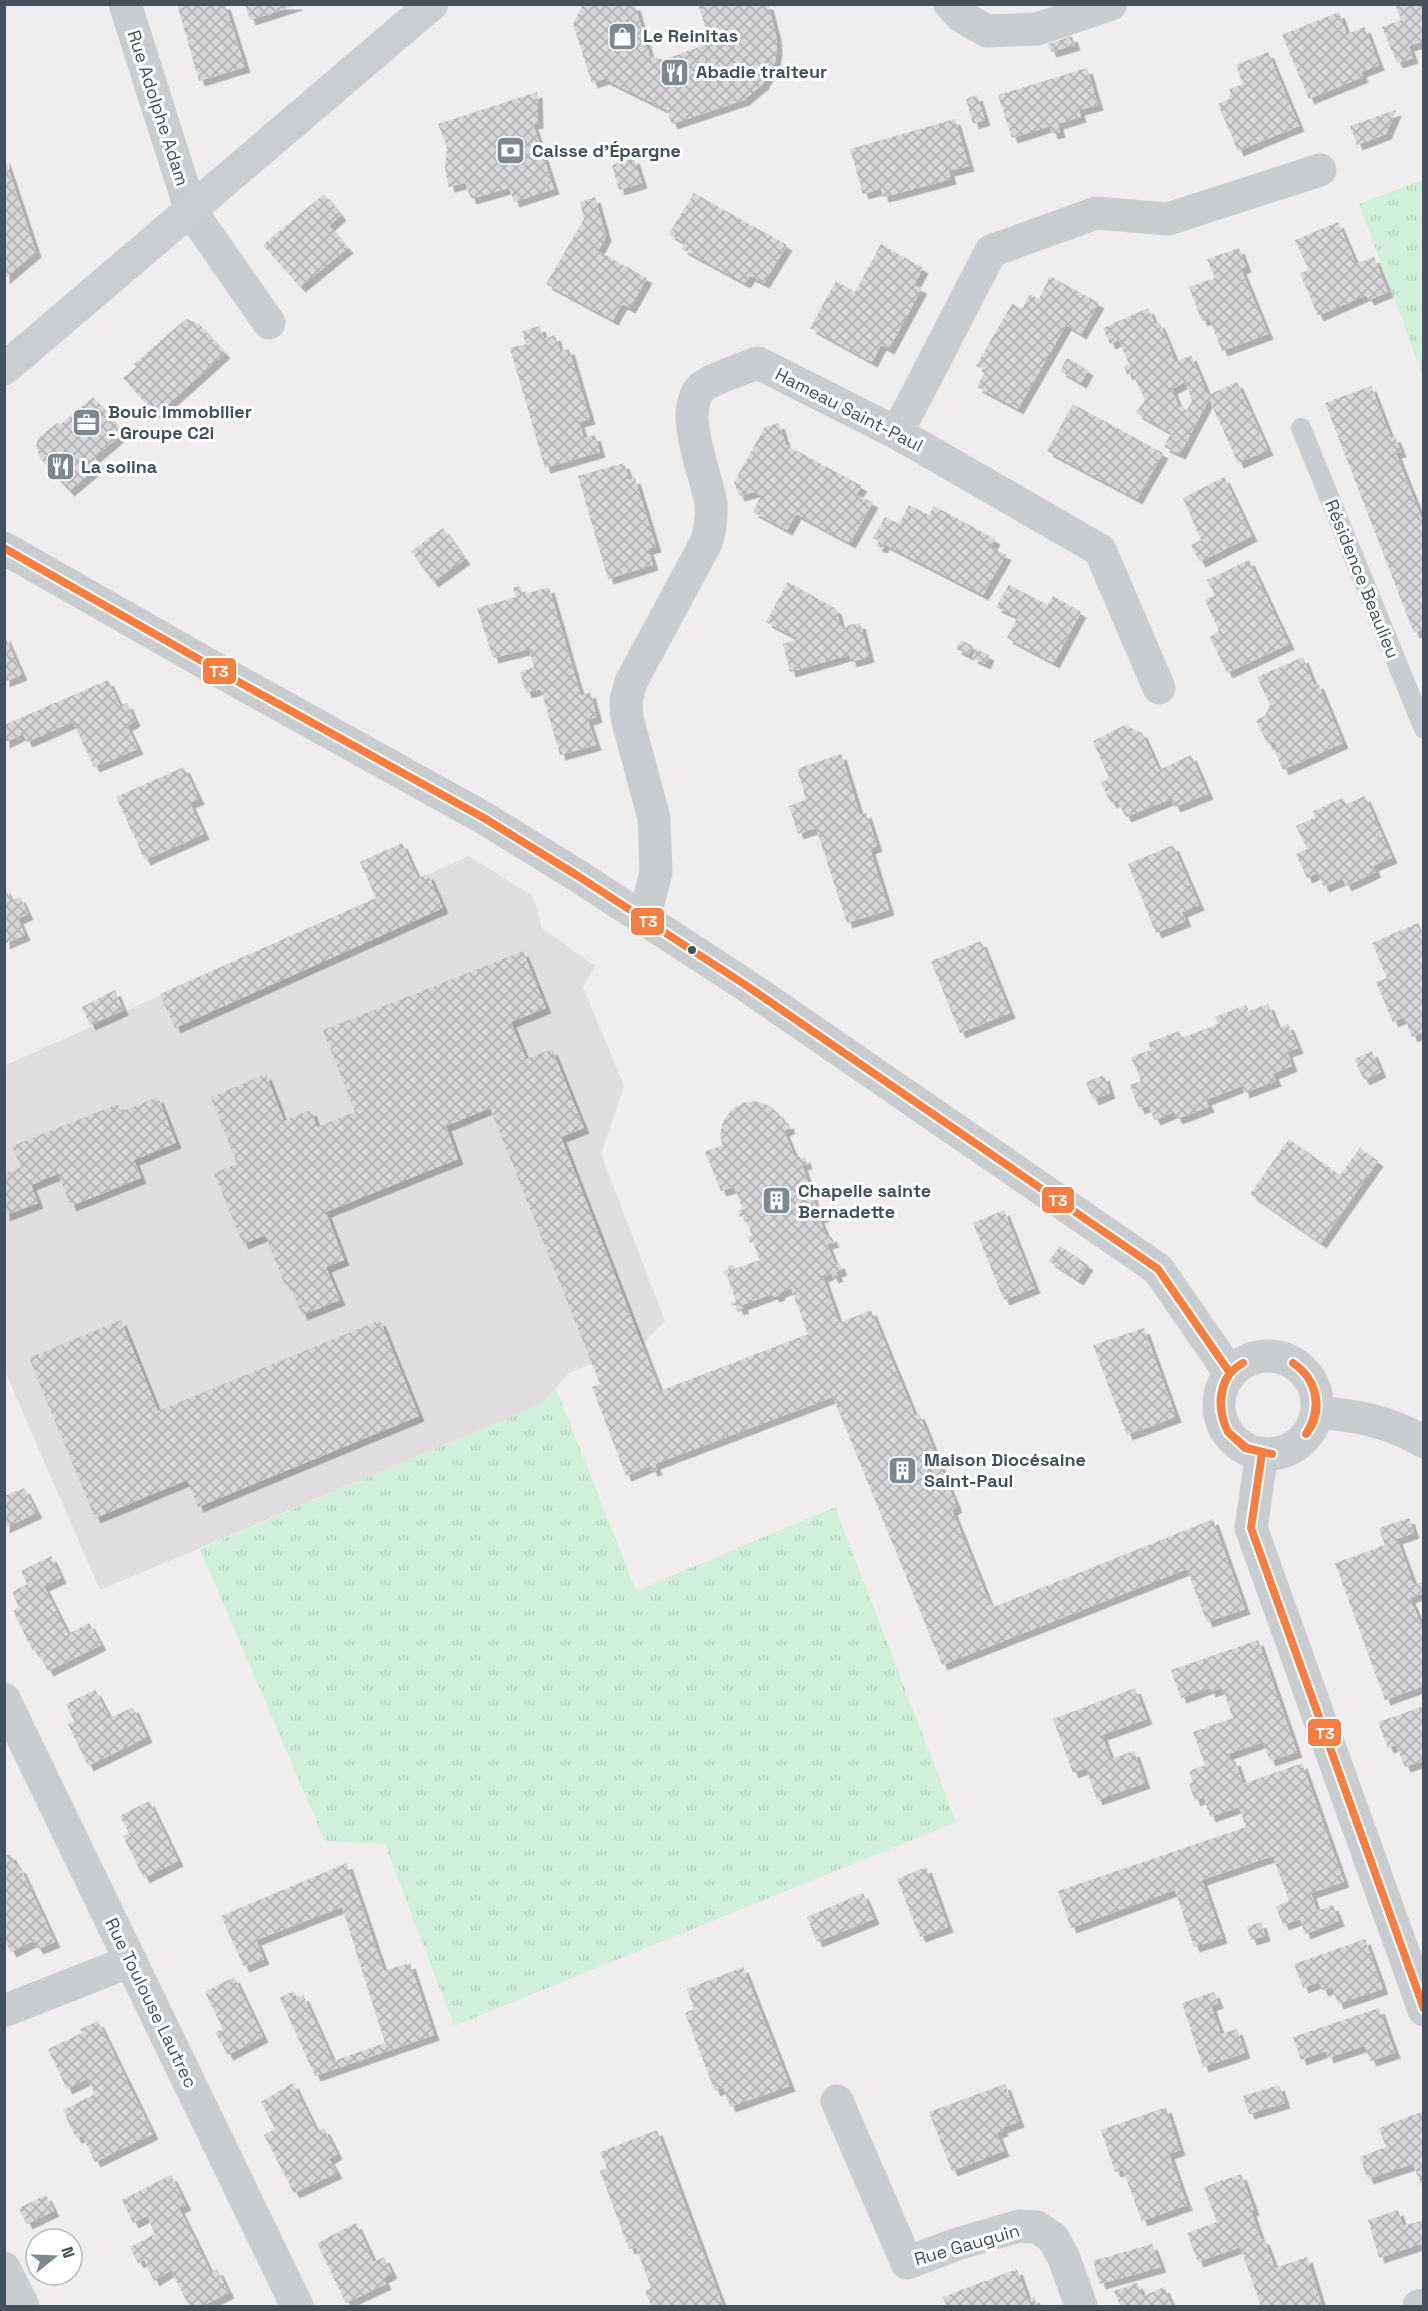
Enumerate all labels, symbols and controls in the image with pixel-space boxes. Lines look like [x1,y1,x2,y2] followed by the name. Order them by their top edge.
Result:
[606,20,638,52] shop icon: Le Reinitas
[643,24,738,47] place label: Le Reinitas
[122,27,194,189] street label: Rue Adolphe Adam
[659,56,691,88] restaurant icon: Abadie traiteur
[696,60,827,83] place label: Abadie traiteur
[495,135,527,167] bank icon: Caisse d'Épargne
[532,139,681,162] place label: Caisse d'Épargne
[771,362,927,457] street label: Hameau Saint-Paul
[108,400,252,444] place label: Bouic Immobilier - Groupe C2i
[71,406,103,438] office icon: Bouic Immobilier - Groupe C2i
[44,451,76,483] restaurant icon: La solina
[81,455,158,478] place label: La solina
[1320,496,1405,662] street label: Résidence Beaulieu
[202,657,237,685] line badge: T3
[209,661,229,682] text: T3
[630,907,665,936] line badge: T3
[638,911,658,932] text: T3
[686,944,698,956] unlabelled marker
[798,1179,931,1223] place label: Chapelle sainte Bernadette
[761,1185,793,1217] building icon: Chapelle sainte Bernadette
[1041,1186,1075,1214] line badge: T3
[1048,1190,1068,1211] text: T3
[924,1448,1086,1492] place label: Maison Diocésaine Saint-Paul
[887,1454,919,1486] building icon: Maison Diocésaine Saint-Paul
[1307,1718,1342,1747] line badge: T3
[1315,1723,1335,1744] text: T3
[100,1914,203,2092] street label: Rue Toulouse Lautrec
[911,2218,1022,2271] street label: Rue Gauguin
[24,2227,84,2287] north arrow
[56,2244,79,2261] text: N

